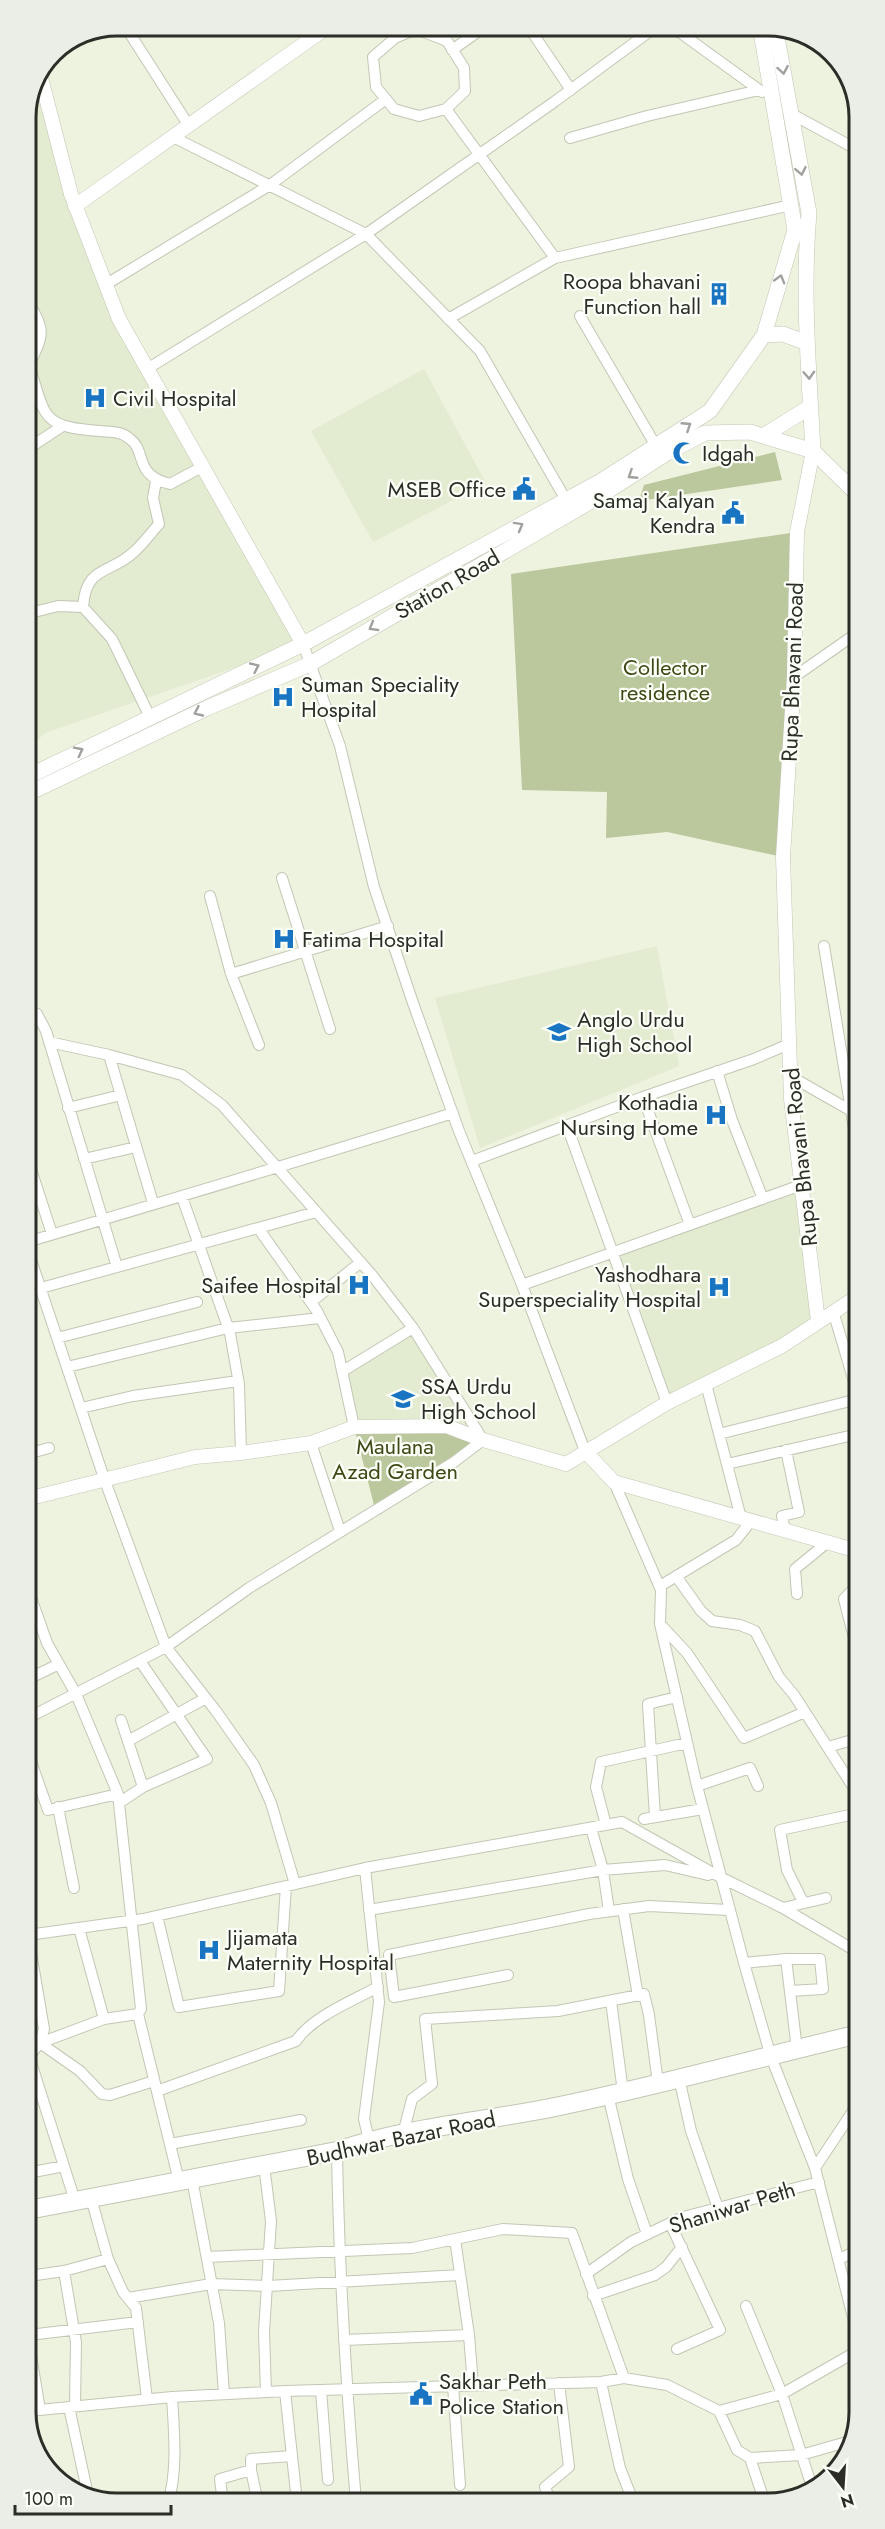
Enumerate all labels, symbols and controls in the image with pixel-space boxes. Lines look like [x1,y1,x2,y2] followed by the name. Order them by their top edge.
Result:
[776,65,788,74] one-way arrow
[794,165,807,175] one-way arrow
[563,265,701,322] place label: Roopa bhavani Function hall
[773,274,785,285] one-way arrow
[706,281,732,307] building icon: Roopa bhavani Function hall
[802,371,815,380] one-way arrow
[113,382,237,414] place label: Civil Hospital
[82,385,108,411] hospital icon: Civil Hospital
[680,422,691,433] one-way arrow
[702,437,755,469] place label: Idgah
[671,440,697,466] mosque icon: Idgah
[628,468,638,480] one-way arrow
[388,473,506,505] place label: MSEB Office
[511,476,537,502] public building icon: MSEB Office
[593,484,715,541] place label: Samaj Kalyan Kendra
[720,500,746,526] public building icon: Samaj Kalyan Kendra
[513,522,524,533] one-way arrow
[389,541,505,627] street label: Station Road
[773,582,811,762] street label: Rupa Bhavani Road
[369,620,380,631] one-way arrow
[620,651,710,708] park label: Collector residence
[248,663,259,675] one-way arrow
[301,668,459,725] place label: Suman Speciality Hospital
[270,684,296,710] hospital icon: Suman Speciality Hospital
[194,705,205,717] one-way arrow
[73,747,84,759] one-way arrow
[302,923,444,955] place label: Fatima Hospital
[271,926,297,952] hospital icon: Fatima Hospital
[577,1003,692,1060] place label: Anglo Urdu High School
[546,1019,572,1045] school or university icon: Anglo Urdu High School
[775,1066,825,1248] street label: Rupa Bhavani Road
[560,1086,698,1143] place label: Kothadia Nursing Home
[703,1102,729,1128] hospital icon: Kothadia Nursing Home
[478,1258,701,1315] place label: Yashodhara Superspeciality Hospital
[201,1269,341,1301] place label: Saifee Hospital
[346,1272,372,1298] hospital icon: Saifee Hospital
[706,1274,732,1300] hospital icon: Yashodhara Superspeciality Hospital
[421,1370,536,1427] place label: SSA Urdu High School
[390,1386,416,1412] school or university icon: SSA Urdu High School
[332,1430,458,1487] park label: Maulana Azad Garden
[224,1921,394,1978] place label: Jijamata Maternity Hospital
[196,1937,222,1963] hospital icon: Jijamata Maternity Hospital
[303,2102,499,2174] street label: Budhwar Bazar Road
[665,2173,799,2241] street label: Shaniwar Peth
[439,2365,564,2422] place label: Sakhar Peth Police Station
[408,2381,434,2407] public building icon: Sakhar Peth Police Station
[813,2457,873,2517] north arrow
[15,2478,171,2516] scale bar
[24,2486,73,2512] text: 100 m
[838,2488,857,2514] text: N

